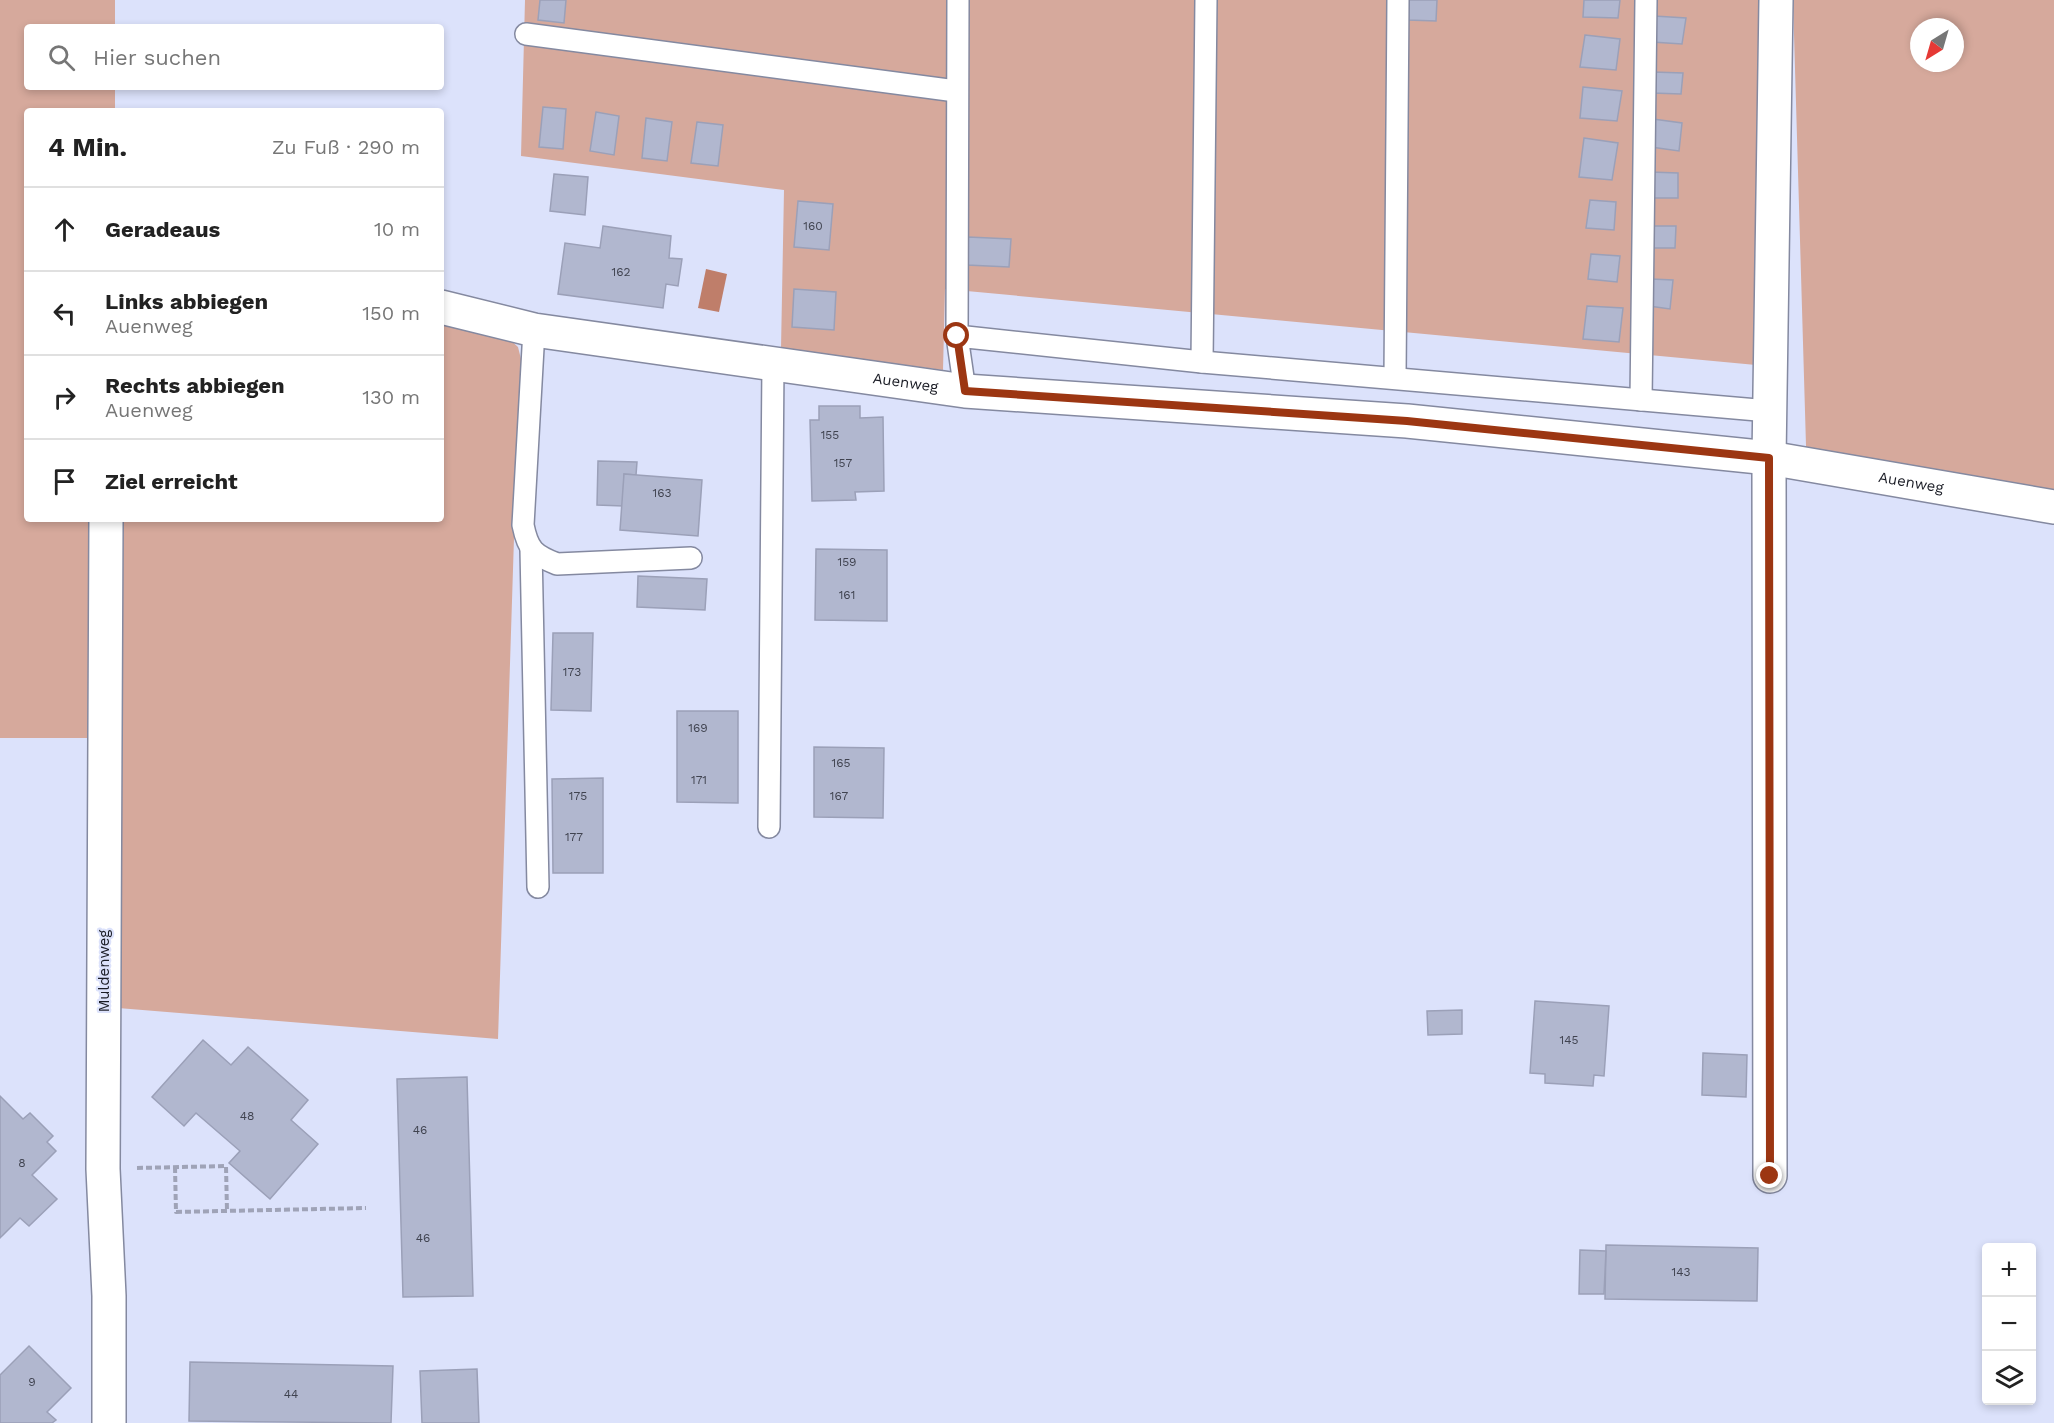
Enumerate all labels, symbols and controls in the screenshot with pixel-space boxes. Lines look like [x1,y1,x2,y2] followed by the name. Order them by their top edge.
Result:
[1910,18,1964,72] north arrow
[24,24,444,90] search box
[45,41,78,74] icon: search
[93,45,221,70] text: Hier suchen
[48,132,127,162] text: 4 Min.
[272,135,420,159] text: Zu Fuß · 290 m
[48,213,81,246] icon: ahead
[105,217,220,242] text: Geradeaus
[374,217,420,241] text: 10 m
[803,219,823,233] house number: 160
[612,265,630,279] house number: 162
[105,289,268,314] text: Links abbiegen
[48,297,81,330] icon: left
[362,301,420,325] text: 150 m
[105,314,193,338] text: Auenweg
[943,322,969,348] route start
[872,369,939,396] street label: Auenweg
[105,373,285,398] text: Rechts abbiegen
[48,381,81,414] icon: right
[362,385,420,409] text: 130 m
[105,398,193,422] text: Auenweg
[821,428,839,442] house number: 155
[834,456,852,470] house number: 157
[48,465,81,498] icon: arrive
[1877,468,1945,497] street label: Auenweg
[105,469,238,494] text: Ziel erreicht
[653,486,671,500] house number: 163
[837,555,857,569] house number: 159
[839,588,855,602] house number: 161
[563,665,581,679] house number: 173
[688,721,708,735] house number: 169
[832,756,850,770] house number: 165
[691,773,707,787] house number: 171
[569,789,587,803] house number: 175
[830,789,849,803] house number: 167
[565,830,583,844] house number: 177
[95,930,113,1012] street label: Muldenweg
[1560,1033,1579,1047] house number: 145
[240,1109,254,1123] house number: 48
[413,1123,427,1137] house number: 46
[18,1156,26,1170] house number: 8
[1756,1162,1782,1188] route end
[416,1231,430,1245] house number: 46
[1982,1243,2036,1405] map controls
[1982,1243,2036,1297] button: +
[1671,1265,1691,1279] house number: 143
[1982,1297,2036,1351] button: −
[1982,1351,2036,1405] button: layers
[28,1375,36,1389] house number: 9
[284,1387,298,1401] house number: 44

